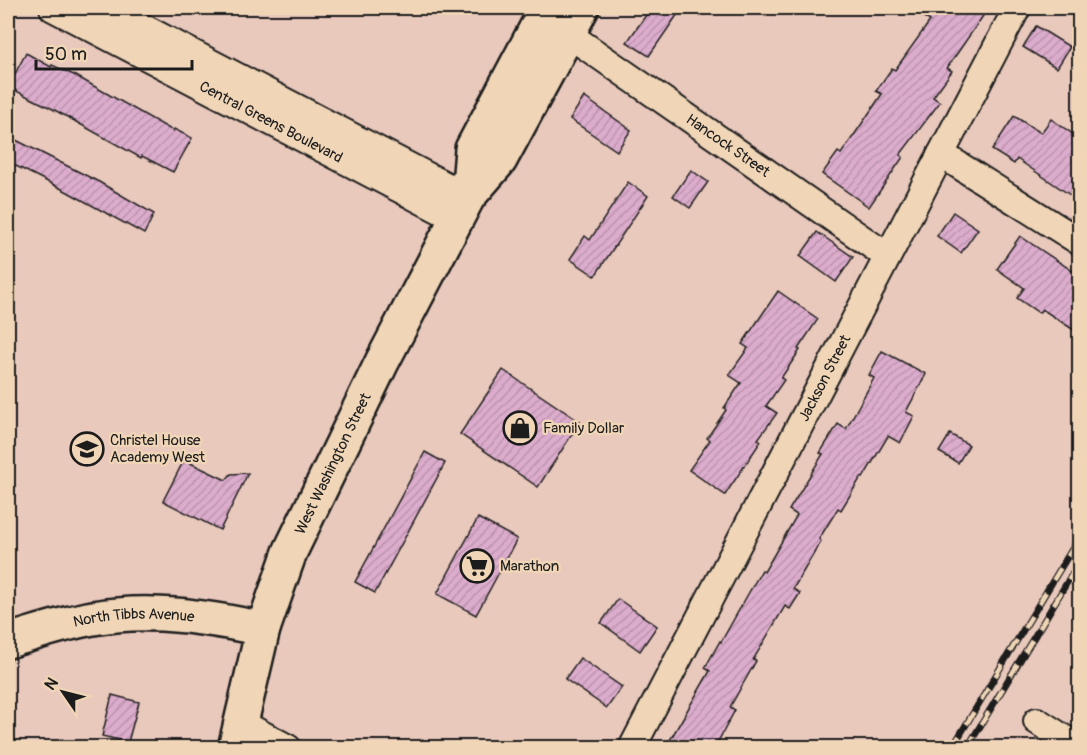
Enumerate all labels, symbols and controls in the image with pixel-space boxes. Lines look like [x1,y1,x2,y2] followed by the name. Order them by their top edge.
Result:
[36,33,192,71] scale bar
[45,43,87,66] text: 50 m
[196,77,346,168] street label: Central Greens Boulevard
[682,110,774,182] street label: Hancock Street
[795,331,856,425] street label: Jackson Street
[291,389,376,538] street label: West Washington Street
[502,410,538,446] shop icon: Family Dollar
[543,419,625,438] place label: Family Dollar
[69,431,105,467] school or university icon: Christel House Academy West
[110,431,206,467] place label: Christel House Academy West
[459,548,495,584] supermarket icon: Marathon
[500,557,559,576] place label: Marathon
[71,605,196,632] street label: North Tibbs Avenue
[33,662,93,722] north arrow
[40,674,63,694] text: N

